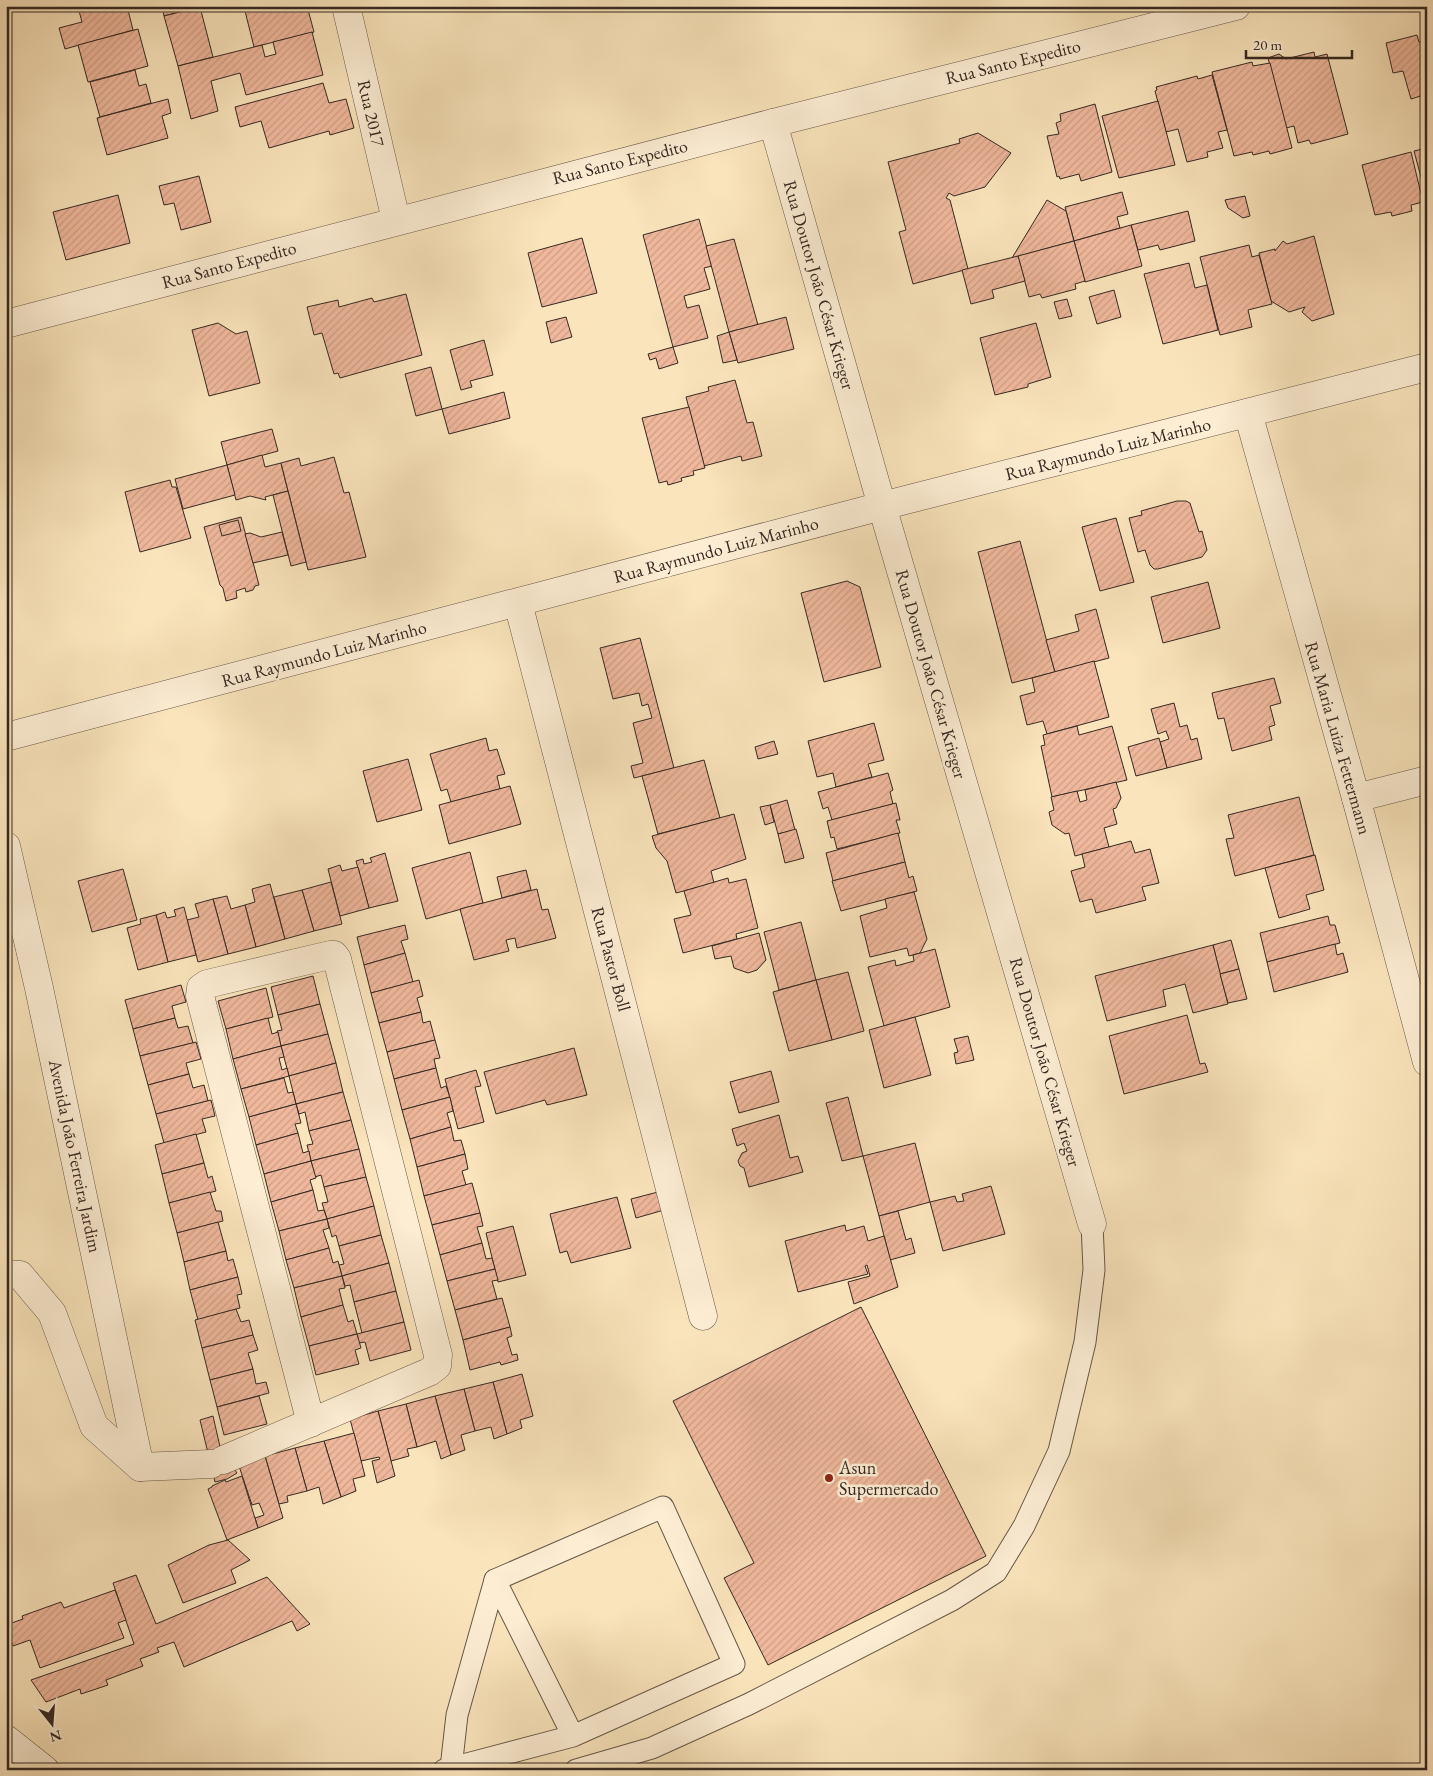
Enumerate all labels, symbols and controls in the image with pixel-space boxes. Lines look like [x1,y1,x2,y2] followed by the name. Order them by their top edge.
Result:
[1246,28,1352,60] scale bar
[943,34,1083,89] street label: Rua Santo Expedito
[1253,35,1282,54] text: 20 m
[353,77,390,149] street label: Rua 2017
[550,134,690,189] street label: Rua Santo Expedito
[779,178,860,392] street label: Rua Doutor João César Krieger
[159,235,299,294] street label: Rua Santo Expedito
[1003,412,1213,485] street label: Rua Raymundo Luiz Marinho
[611,511,821,588] street label: Rua Raymundo Luiz Marinho
[891,567,972,781] street label: Rua Doutor João César Krieger
[219,615,429,692] street label: Rua Raymundo Luiz Marinho
[1300,639,1377,837] street label: Rua Maria Luiza Fettermann
[587,904,636,1014] street label: Rua Pastor Boll
[1005,955,1086,1169] street label: Rua Doutor João César Krieger
[44,1056,107,1254] street label: Avenida João Ferreira Jardim
[838,1456,939,1500] place label: Asun Supermercado
[823,1472,835,1484] marker: Asun Supermercado
[28,1698,78,1748] north arrow
[47,1726,64,1747] text: N

